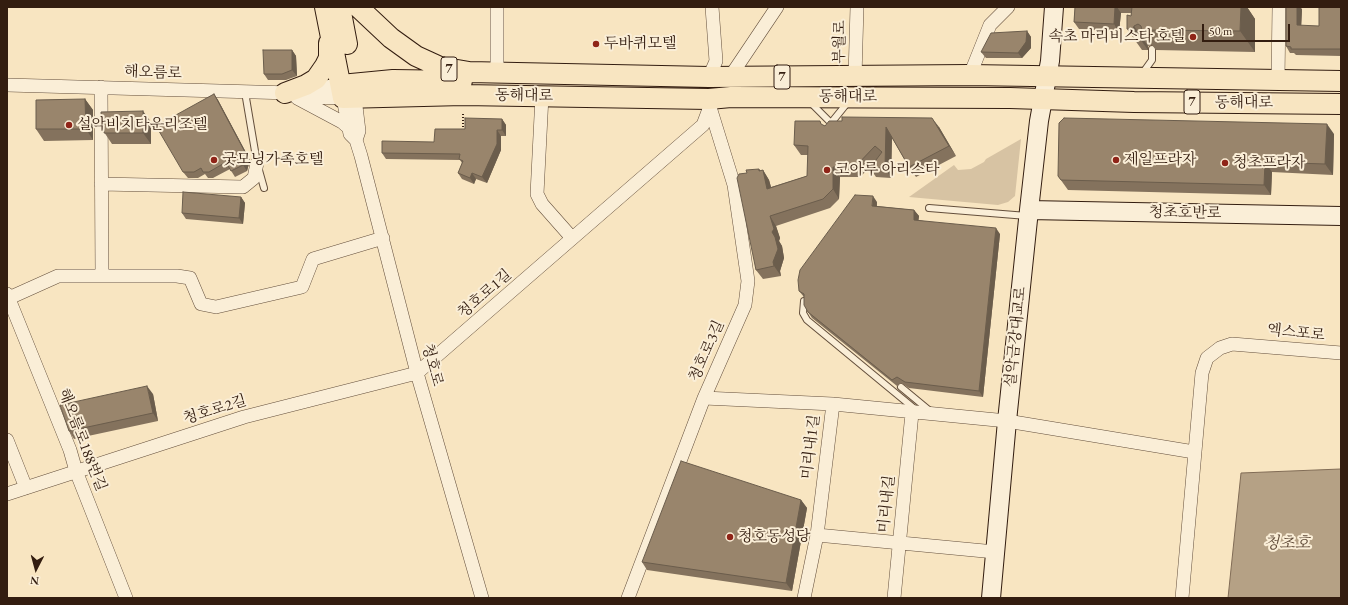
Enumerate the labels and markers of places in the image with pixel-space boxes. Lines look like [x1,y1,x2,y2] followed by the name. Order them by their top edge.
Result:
[1049,28,1185,46] place label: 속초 마리비스타 호텔
[1188,32,1198,42] marker: 속초 마리비스타 호텔
[604,35,676,53] place label: 두바퀴모텔
[591,39,601,49] marker: 두바퀴모텔
[77,116,207,134] place label: 설악비치타운리조텔
[64,120,74,130] marker: 설악비치타운리조텔
[222,151,323,169] place label: 굿모닝가족호텔
[1124,151,1196,169] place label: 제일프라자
[1233,154,1305,172] place label: 청초프라자
[209,155,219,165] marker: 굿모닝가족호텔
[1111,155,1121,165] marker: 제일프라자
[1220,158,1230,168] marker: 청초프라자
[835,161,939,179] place label: 코아루 아리스타
[822,165,832,175] marker: 코아루 아리스타
[738,528,810,546] place label: 청호동성당
[725,532,735,542] marker: 청호동성당

